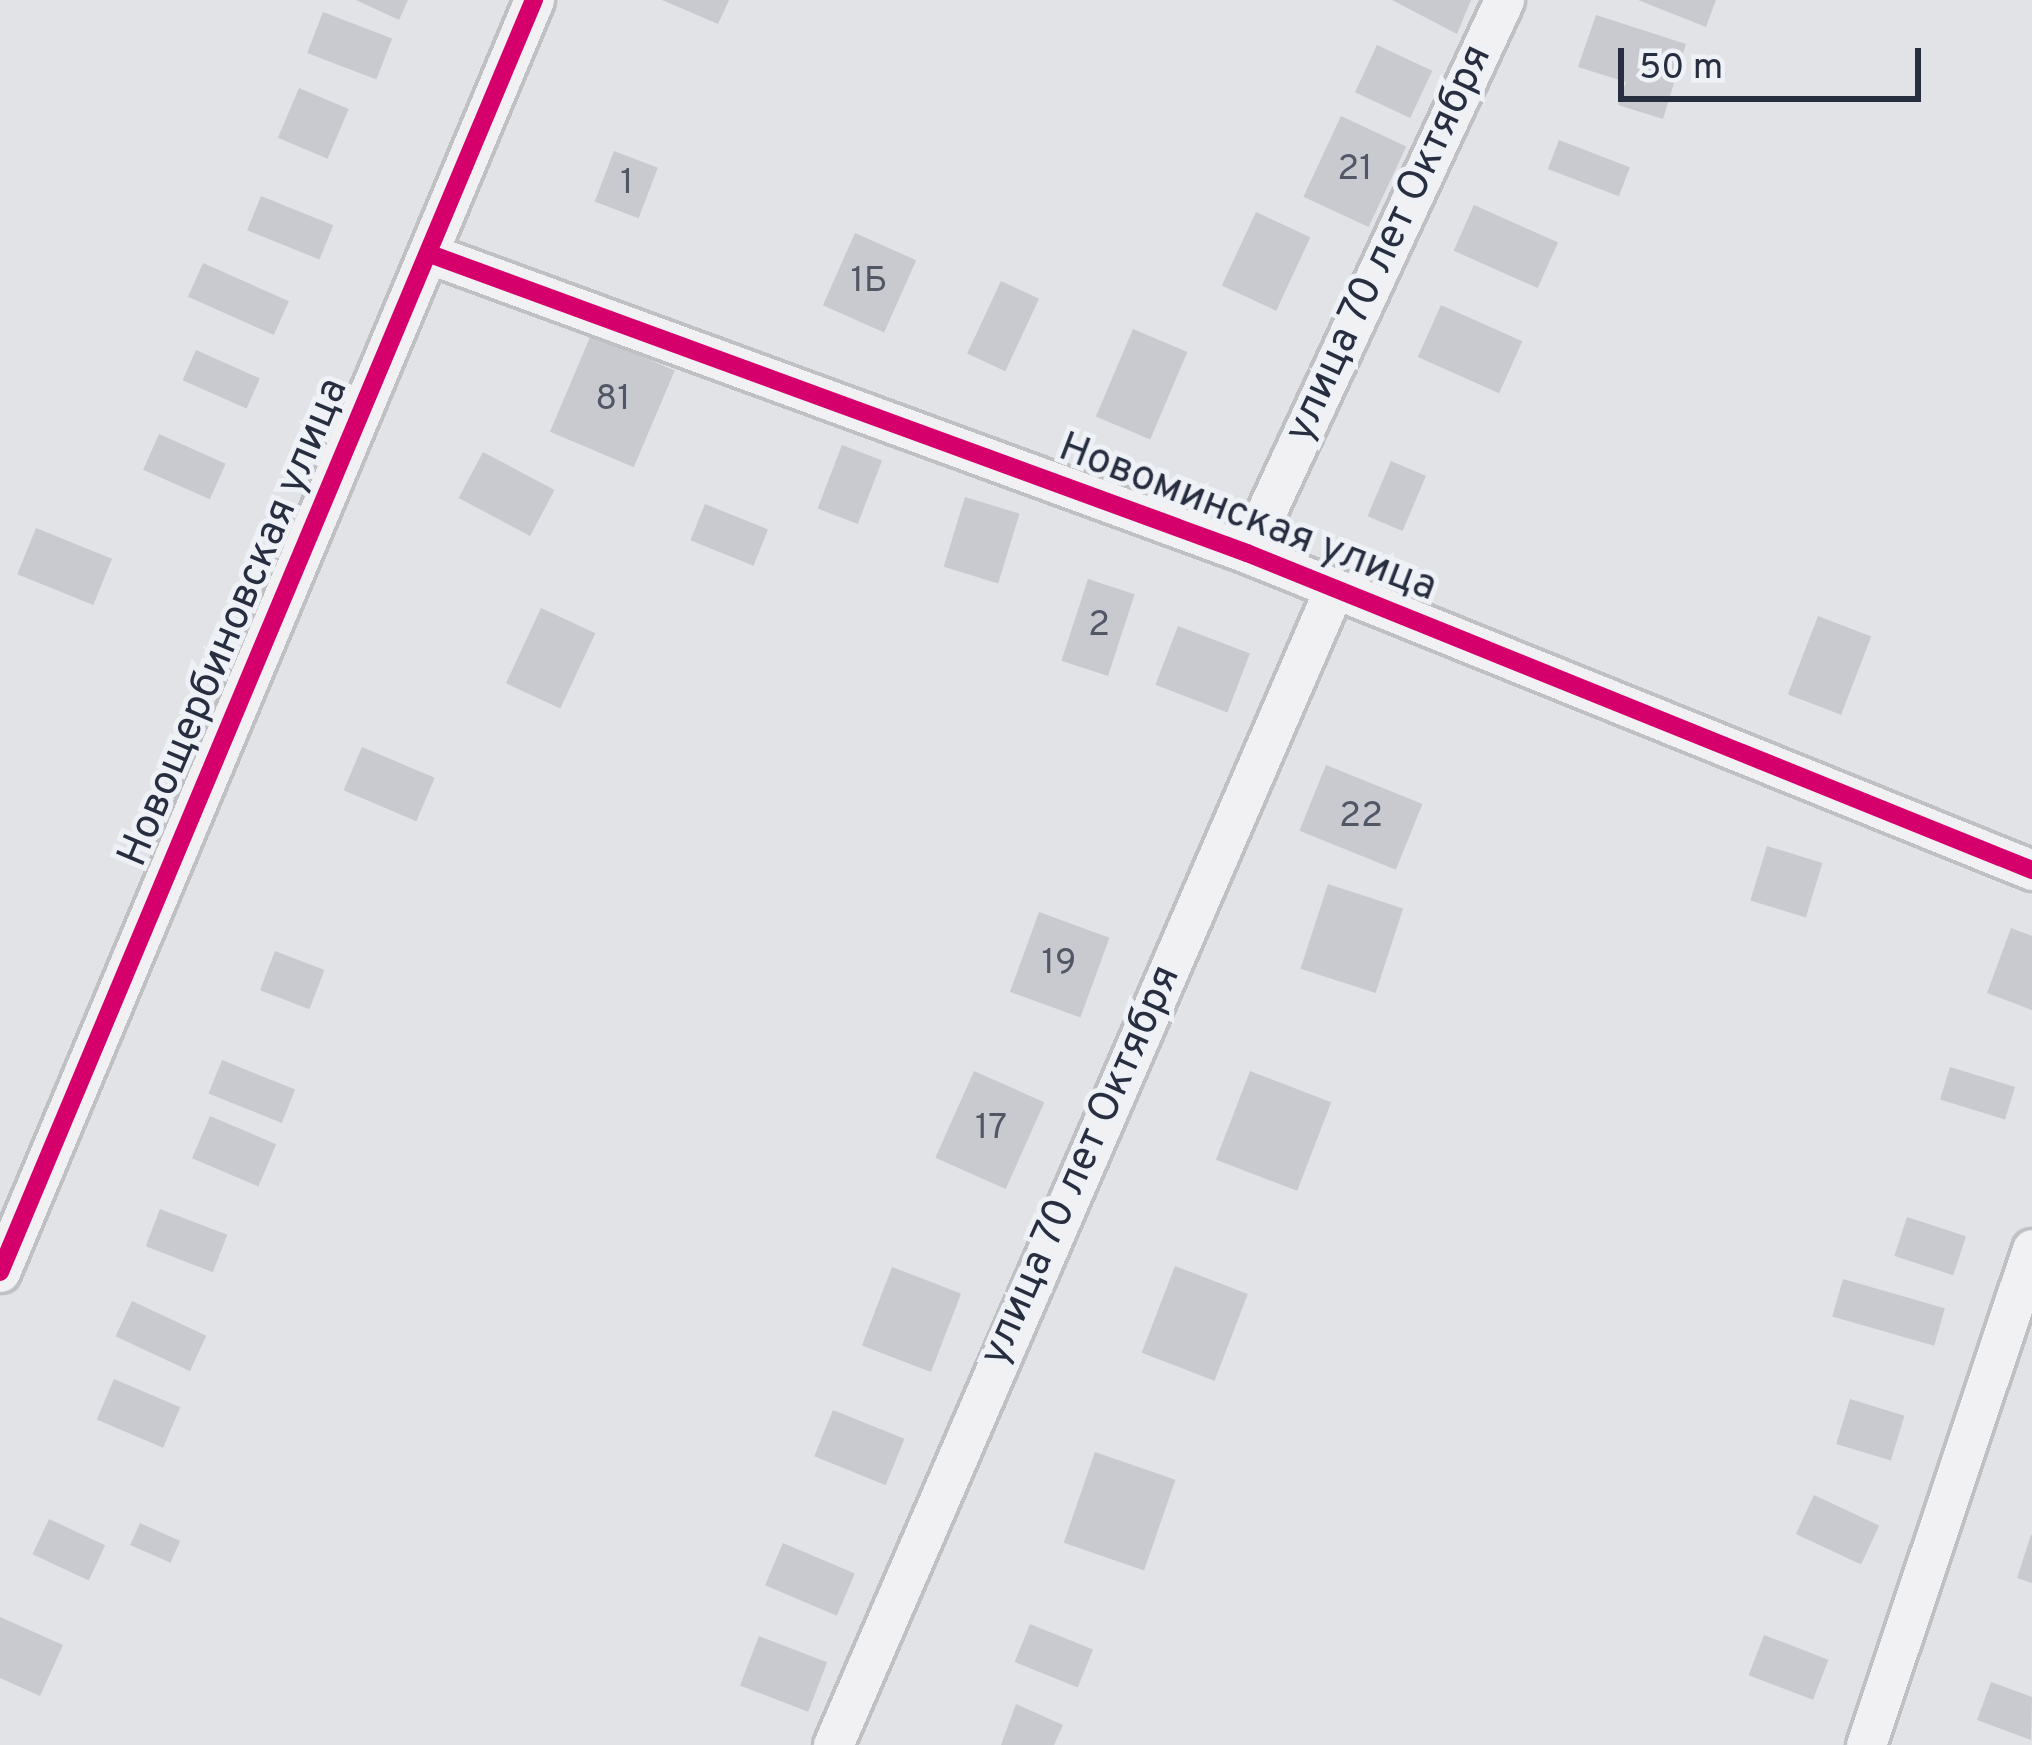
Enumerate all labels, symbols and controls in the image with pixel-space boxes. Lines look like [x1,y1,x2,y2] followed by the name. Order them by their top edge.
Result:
[1624,24,1927,98] scale bar
[1275,37,1505,451] street label: улица 70 лет Октября
[1639,46,1723,92] text: 50 m
[1337,149,1373,193] house number: 21
[620,163,634,207] house number: 1
[851,261,887,305] house number: 1Б
[109,371,361,875] street label: Новощербиновская улица
[595,379,631,423] house number: 81
[1051,424,1443,614] street label: Новоминская улица
[1088,605,1110,649] house number: 2
[1339,796,1383,840] house number: 22
[1042,943,1076,987] house number: 19
[971,957,1193,1375] street label: улица 70 лет Октября
[975,1108,1007,1152] house number: 17

